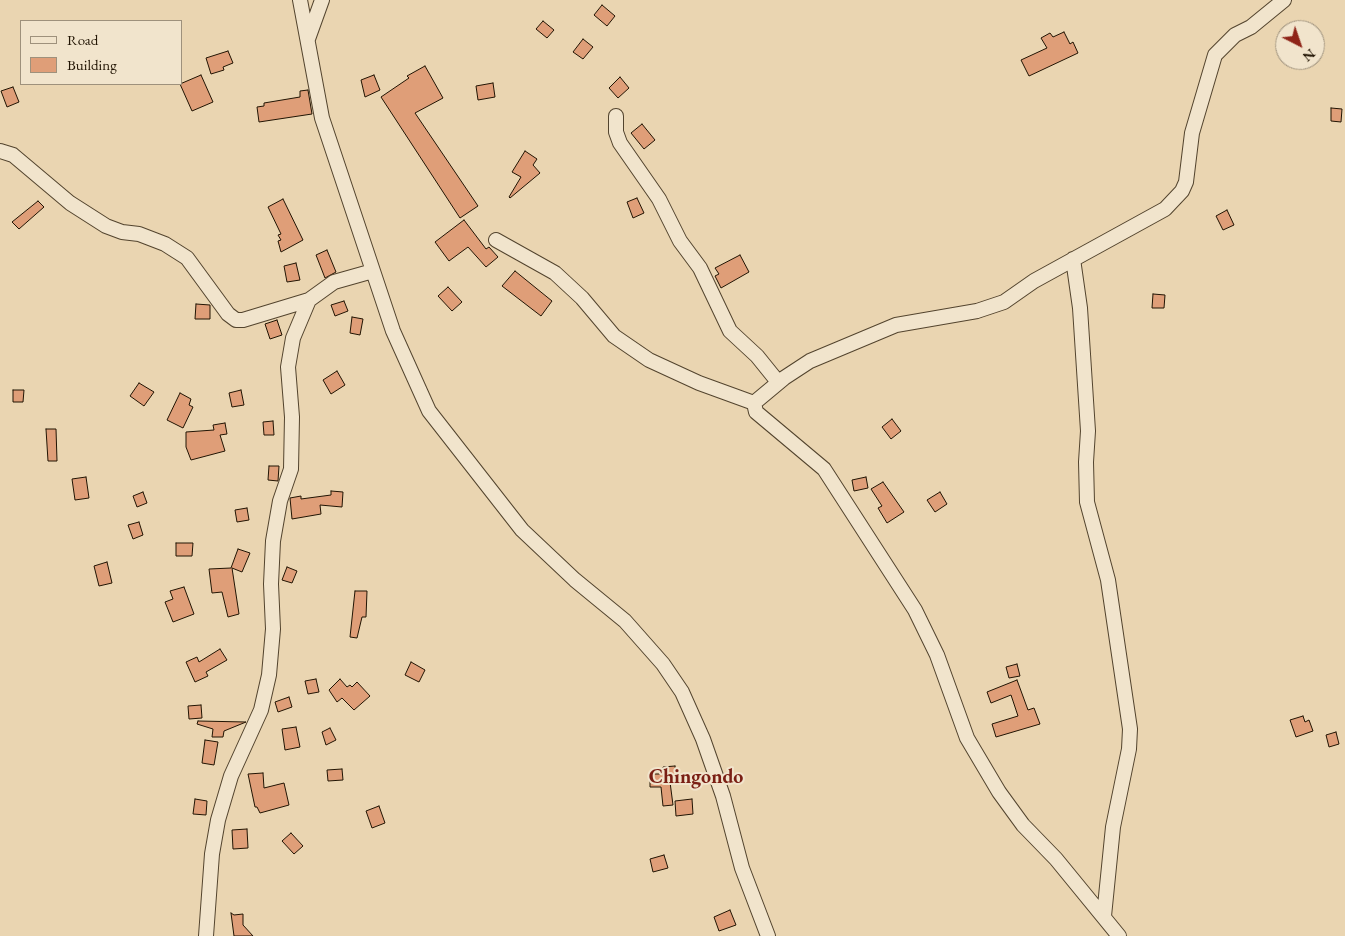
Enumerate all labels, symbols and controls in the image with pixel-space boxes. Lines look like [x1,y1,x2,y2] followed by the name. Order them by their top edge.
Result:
[20,20,182,85] legend
[1275,20,1325,70] north arrow
[67,30,98,49] text: Road
[1299,45,1319,66] text: N
[67,55,117,74] text: Building
[649,766,743,790] district label: Chingondo

